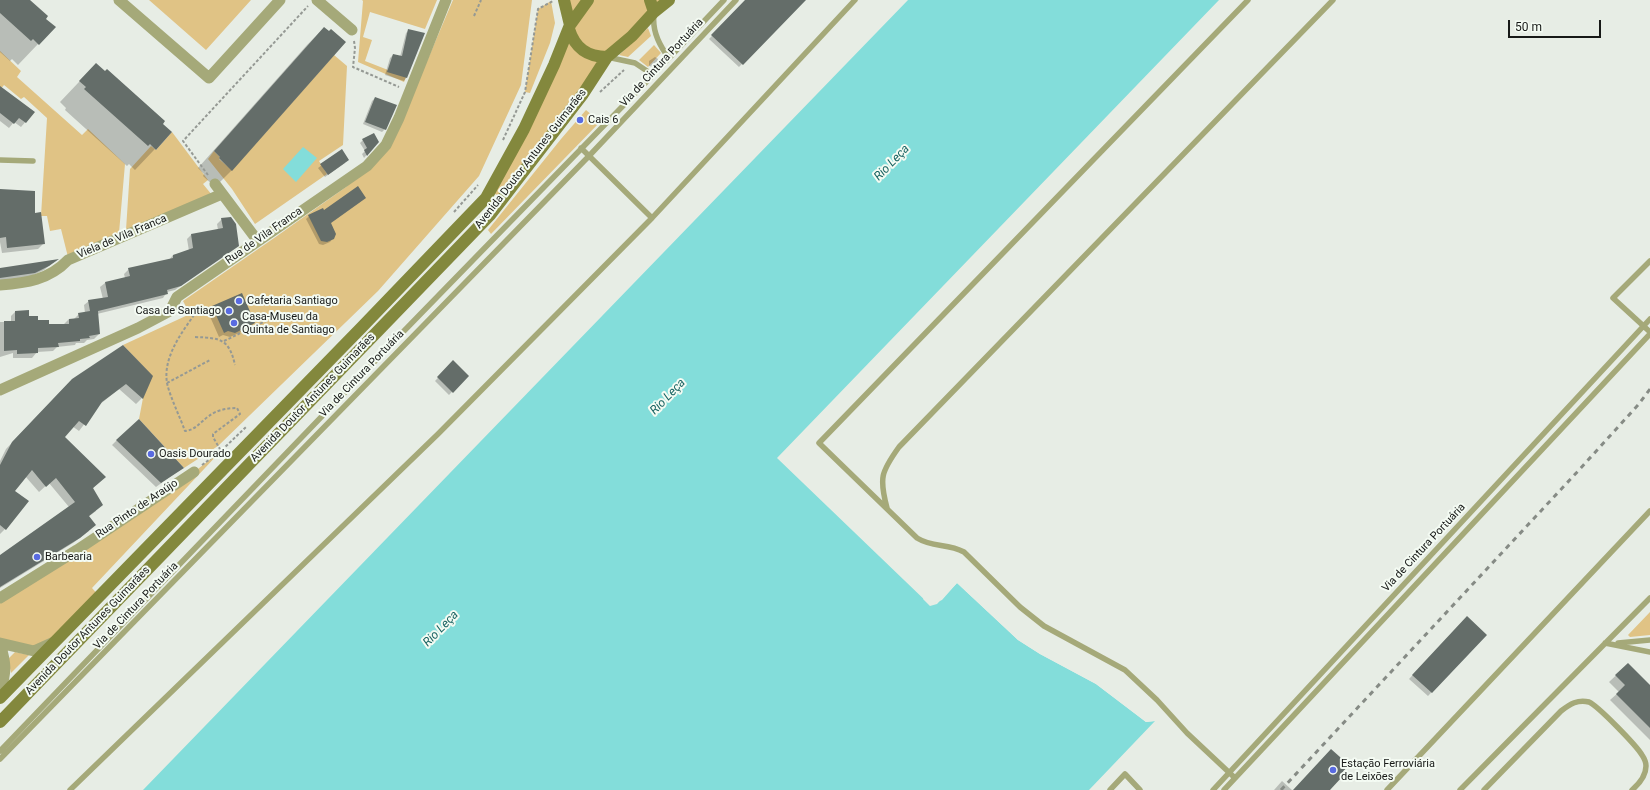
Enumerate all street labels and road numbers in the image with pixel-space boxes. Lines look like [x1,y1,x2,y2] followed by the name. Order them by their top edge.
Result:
[618,16,706,110] street label: Via de Cintura Portuária
[472,87,590,231] street label: Avenida Doutor Antunes Guimarães
[223,205,305,267] street label: Rua de Vila Franca
[75,212,169,262] street label: Viela de Vila Franca
[317,328,407,420] street label: Via de Cintura Portuária
[248,331,378,465] street label: Avenida Doutor Antunes Guimarães
[93,477,181,541] street label: Rua Pinto de Araújo
[1380,501,1468,595] street label: Via de Cintura Portuária
[91,560,181,652] street label: Via de Cintura Portuária
[23,564,153,698] street label: Avenida Doutor Antunes Guimarães

